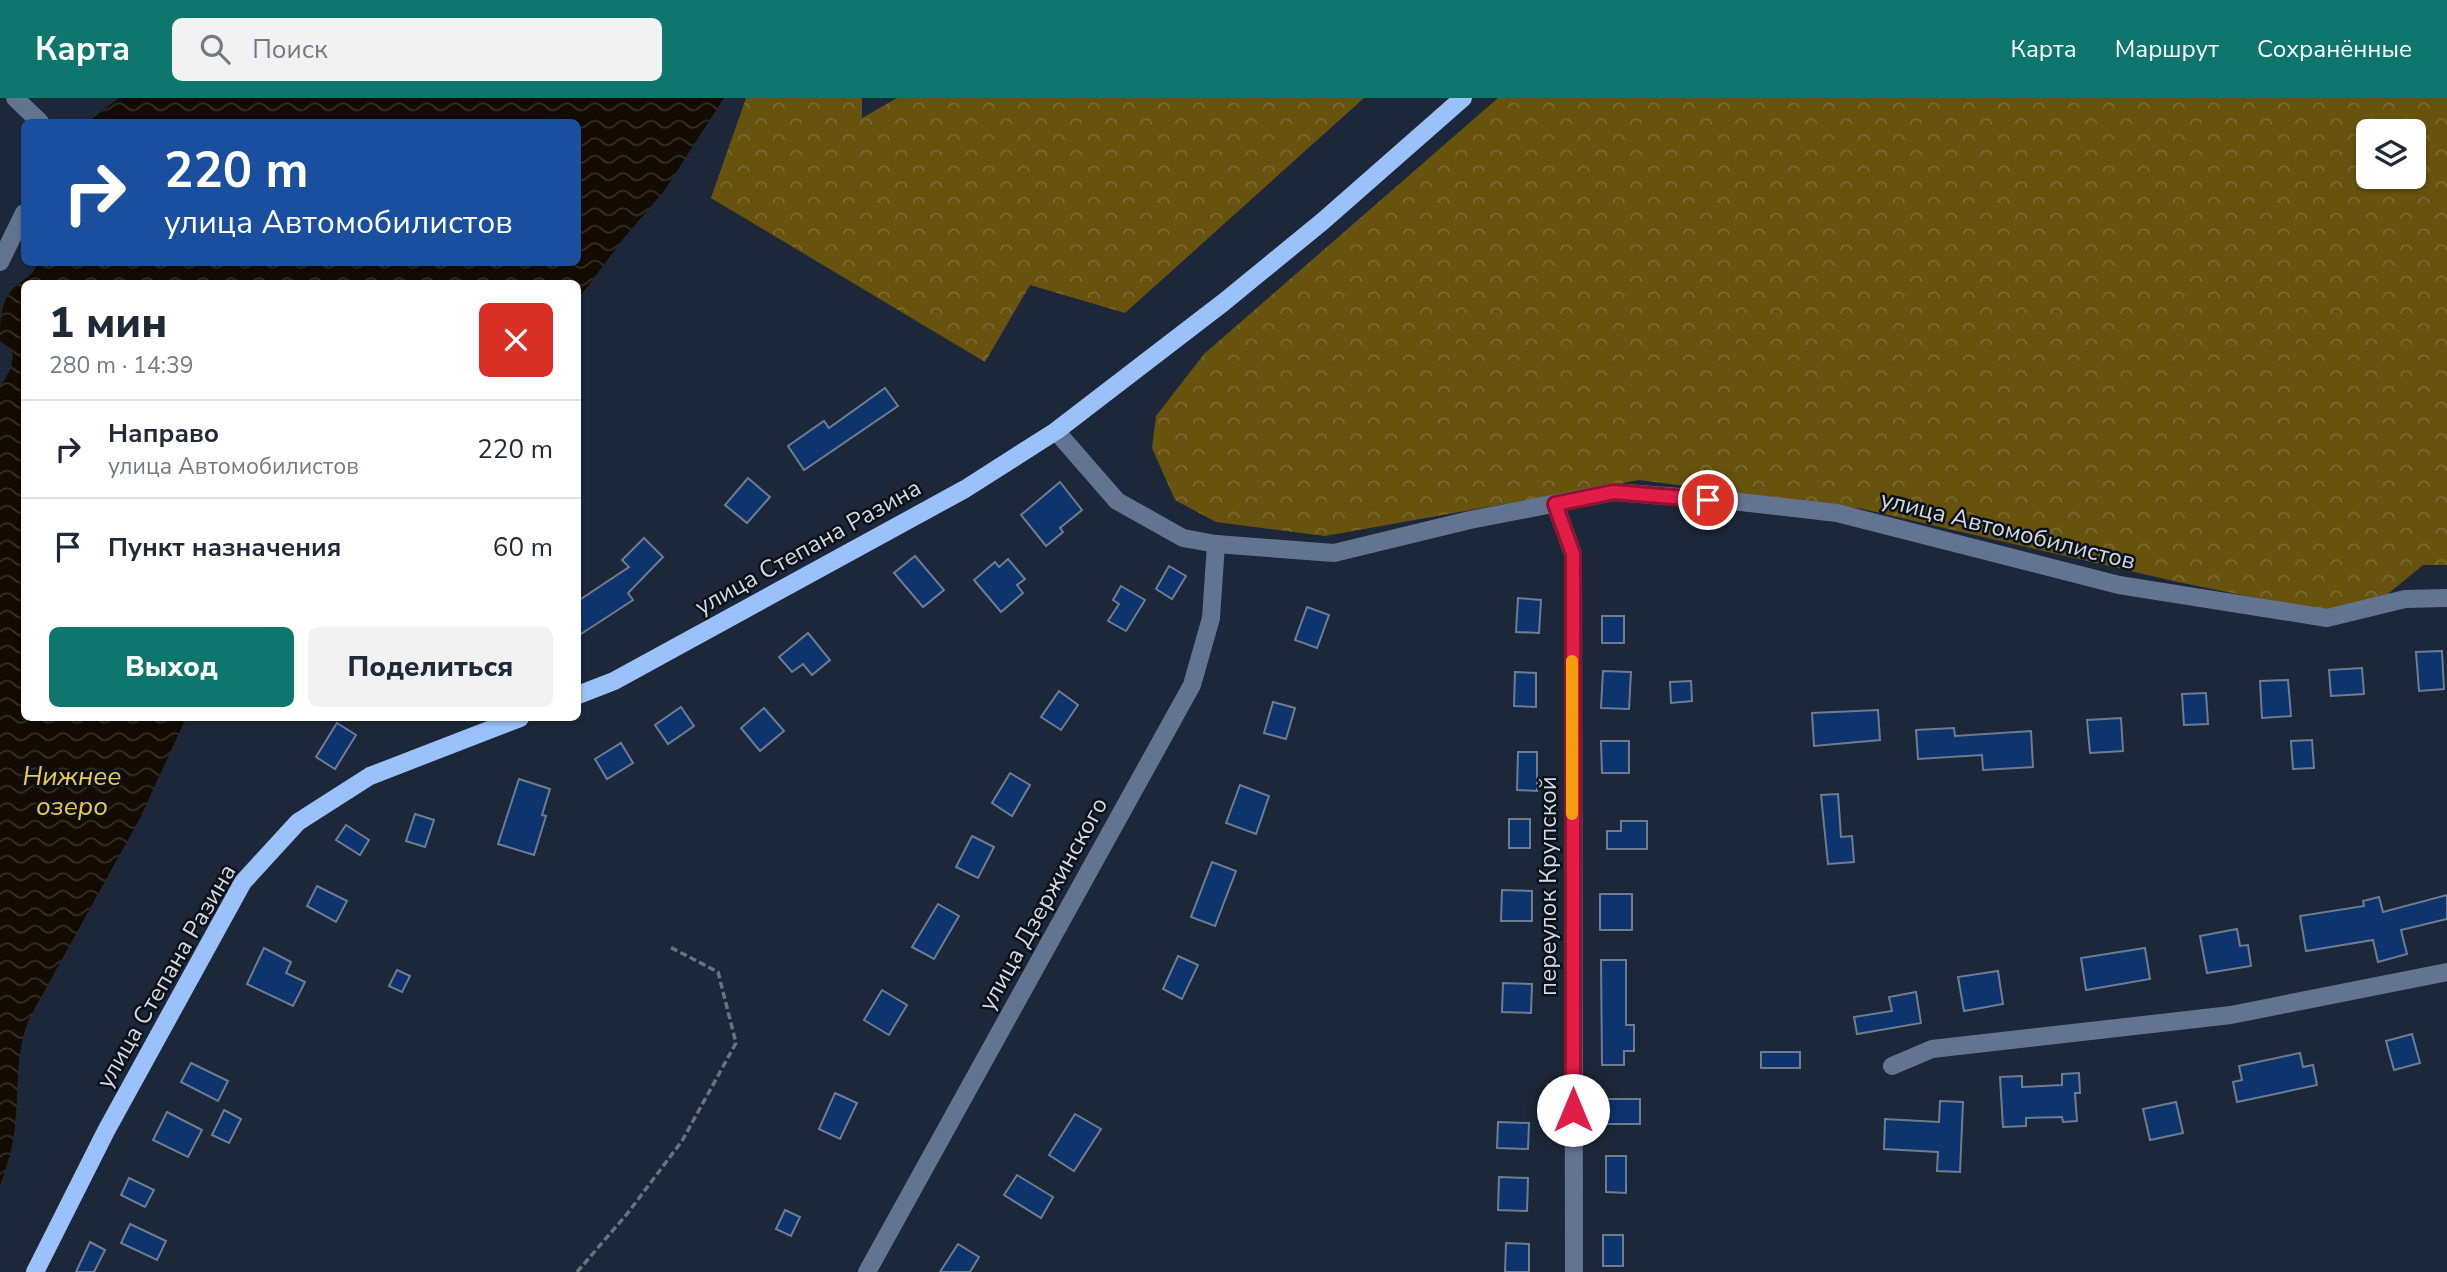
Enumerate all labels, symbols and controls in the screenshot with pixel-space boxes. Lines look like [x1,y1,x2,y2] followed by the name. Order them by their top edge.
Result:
[172,18,662,81] search box
[35,27,130,72] text: Карта
[196,30,234,68] icon: search
[252,32,328,67] text: Поиск
[2011,33,2077,65] text: Карта
[2115,33,2219,65] text: Маршрут
[2257,33,2412,65] text: Сохранённые
[2356,119,2426,189] map controls
[2356,119,2426,189] button: layers
[164,137,308,204] text: 220 m
[49,147,140,238] icon: right
[164,201,513,244] text: улица Автомобилистов
[49,295,167,352] text: 1 мин
[479,303,553,377] button: close
[49,350,194,381] text: 280 m · 14:39
[108,416,219,451] text: Направо
[49,430,87,468] icon: right
[477,432,553,467] text: 220 m
[108,451,359,482] text: улица Автомобилистов
[1678,470,1738,530] pin
[689,471,927,623] street label: улица Степана Разина
[1689,481,1727,519] icon: arrive
[1877,483,2139,577] street label: улица Автомобилистов
[49,528,87,566] icon: arrive
[108,530,341,565] text: Пункт назначения
[493,530,553,565] text: 60 m
[49,627,294,707] button: Выход
[308,627,553,707] button: Поделиться
[23,759,121,824] water label: Нижнее озеро
[1532,776,1564,996] street label: переулок Крупской
[971,792,1115,1016] street label: улица Дзержинского
[89,858,243,1094] street label: улица Степана Разина
[1536,1073,1610,1147] position arrow

